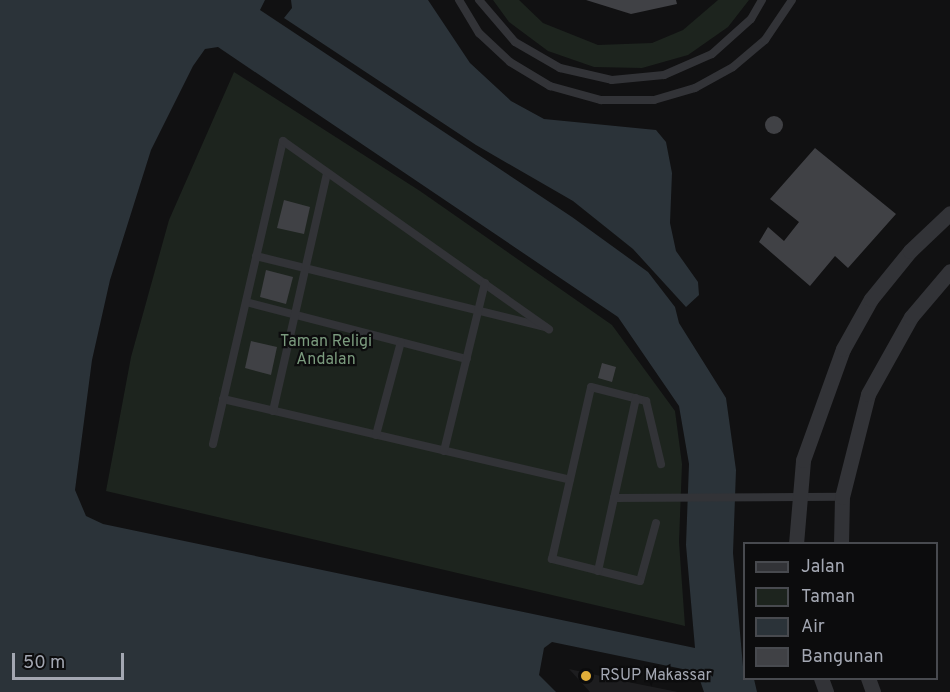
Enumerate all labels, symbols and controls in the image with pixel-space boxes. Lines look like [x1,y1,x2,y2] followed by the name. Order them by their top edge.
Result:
[280,332,372,370] park label: Taman Religi Andalan
[743,542,938,680] legend
[801,556,845,579] text: Jalan
[801,586,855,609] text: Taman
[801,616,825,639] text: Air
[15,641,128,679] scale bar
[801,646,884,669] text: Bangunan
[23,652,65,675] text: 50 m
[600,666,712,686] place label: RSUP Makassar
[577,667,595,685] marker: RSUP Makassar

